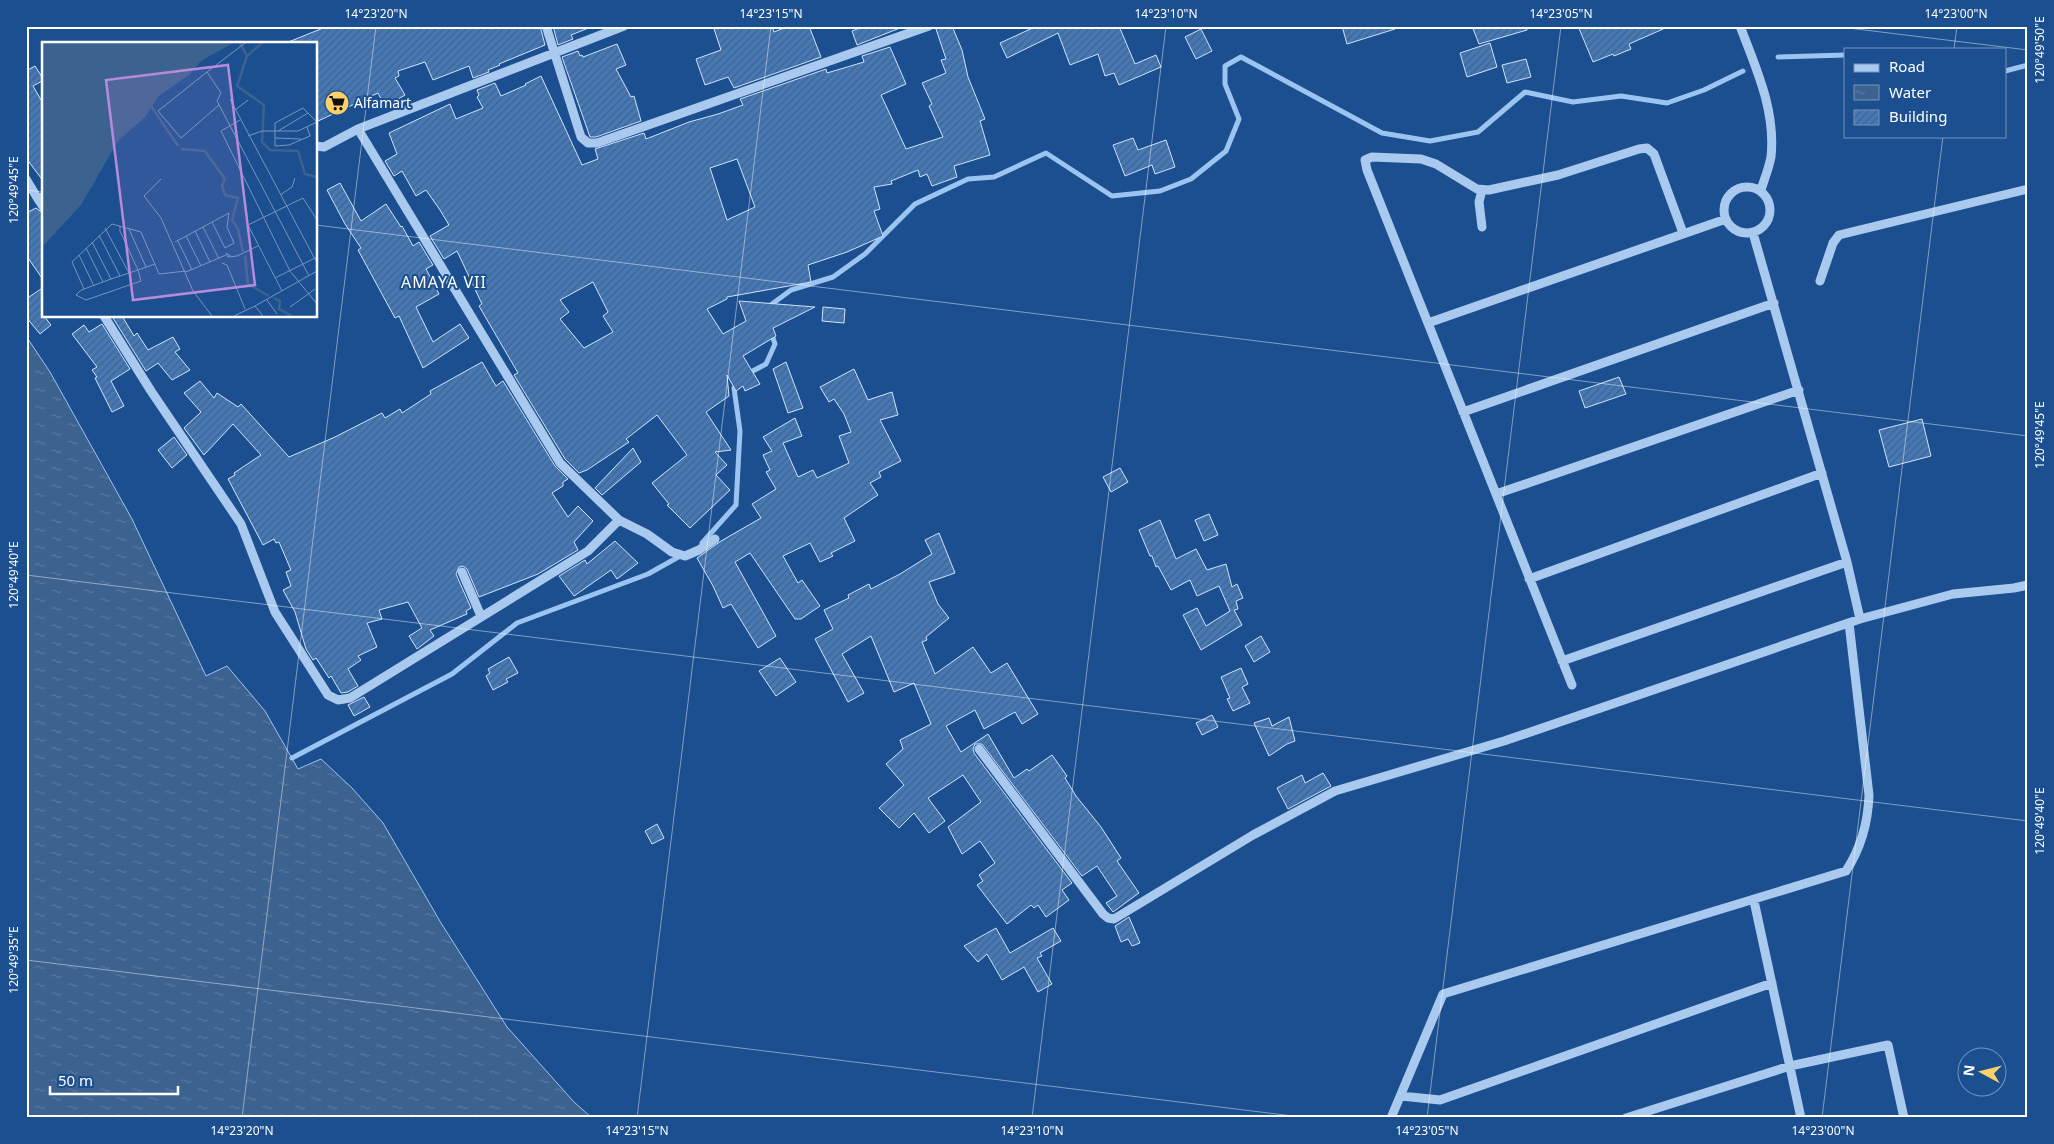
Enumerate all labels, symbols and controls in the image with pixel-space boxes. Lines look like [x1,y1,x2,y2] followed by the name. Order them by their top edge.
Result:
[344,5,408,22] text: 14°23'20"N
[739,5,803,22] text: 14°23'15"N
[1134,5,1198,22] text: 14°23'10"N
[1529,5,1593,22] text: 14°23'05"N
[1924,5,1988,22] text: 14°23'00"N
[2031,16,2048,84] text: 120°49'50"E
[42,42,318,318] inset map
[1844,48,2006,138] legend
[1889,56,1925,76] text: Road
[1889,82,1931,102] text: Water
[324,90,350,116] supermarket icon: Alfamart
[354,93,411,112] place label: Alfamart
[1889,106,1947,126] text: Building
[5,156,22,224] text: 120°49'45"E
[401,271,487,293] district label: AMAYA VII
[2031,401,2048,469] text: 120°49'45"E
[5,541,22,609] text: 120°49'40"E
[2031,787,2048,855] text: 120°49'40"E
[5,926,22,994] text: 120°49'35"E
[1956,1046,2006,1096] north arrow
[50,1064,178,1096] scale bar
[1958,1064,1979,1077] text: N
[58,1070,93,1090] text: 50 m
[210,1122,274,1139] text: 14°23'20"N
[605,1122,669,1139] text: 14°23'15"N
[1000,1122,1064,1139] text: 14°23'10"N
[1395,1122,1459,1139] text: 14°23'05"N
[1791,1122,1855,1139] text: 14°23'00"N

